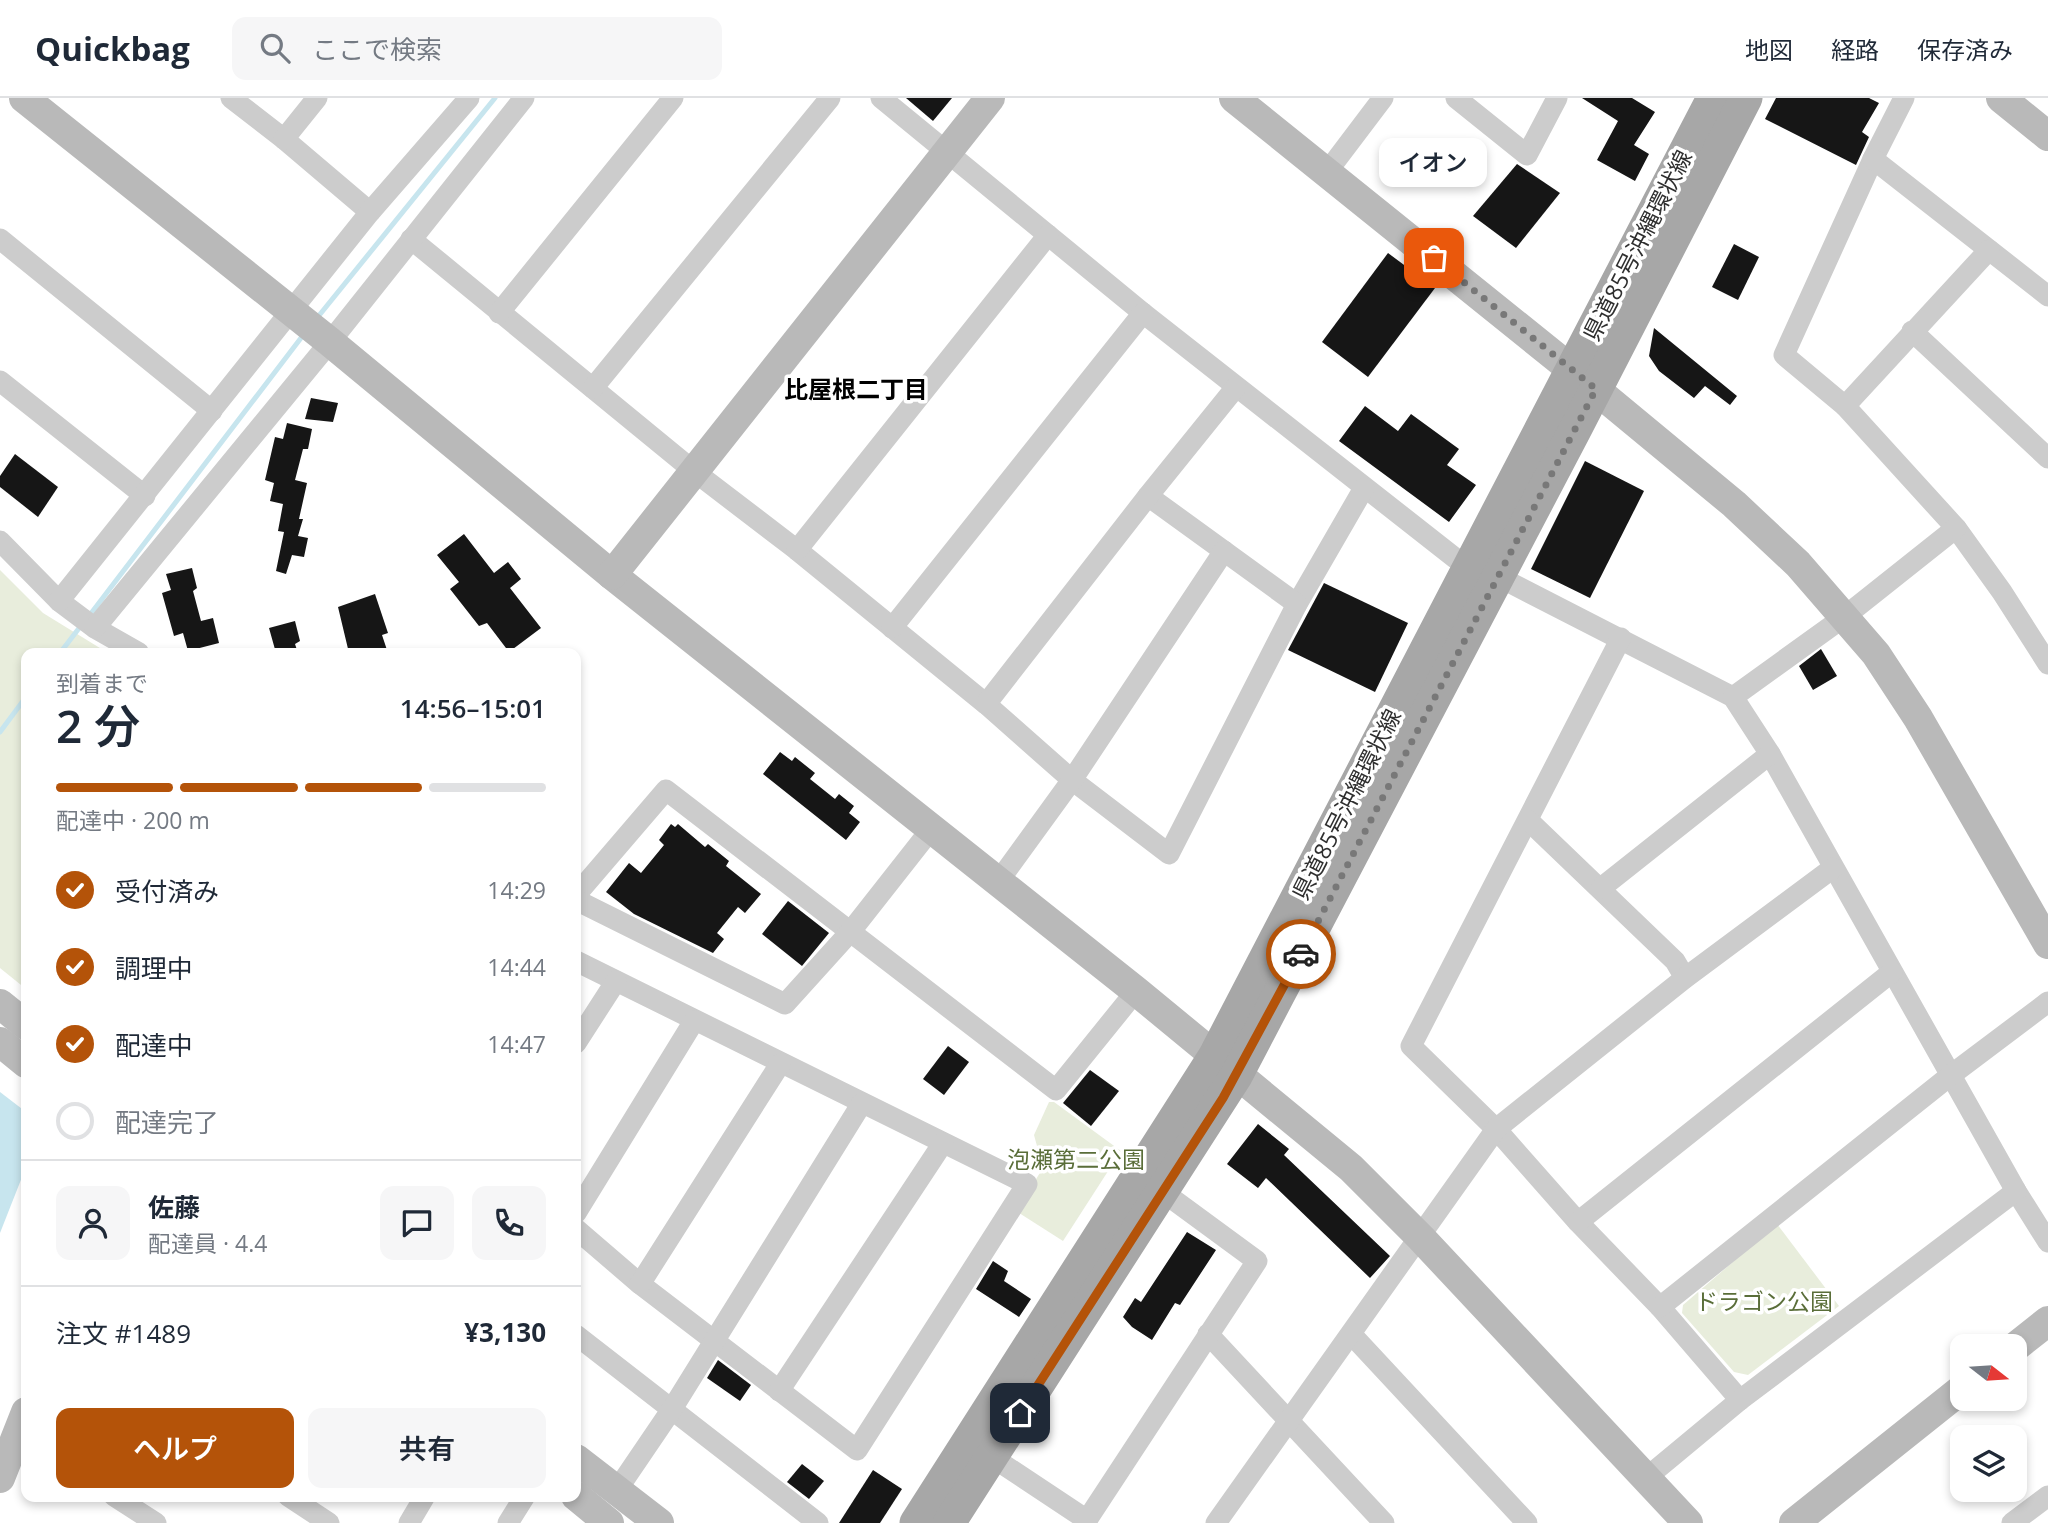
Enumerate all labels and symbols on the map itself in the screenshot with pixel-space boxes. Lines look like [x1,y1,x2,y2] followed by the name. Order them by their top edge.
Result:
[1380,139,1488,188] callout: イオン
[1575,144,1699,346] street label: 県道85号沖縄環状線
[1404,228,1464,288] pin
[784,372,928,405] district label: 比屋根二丁目
[1284,703,1408,905] street label: 県道85号沖縄環状線
[1266,919,1336,989] courier
[1007,1143,1145,1175] park label: 泡瀬第二公園
[1695,1285,1833,1317] park label: ドラゴン公園
[1950,1334,2026,1410] north arrow
[990,1383,1050,1443] pin

